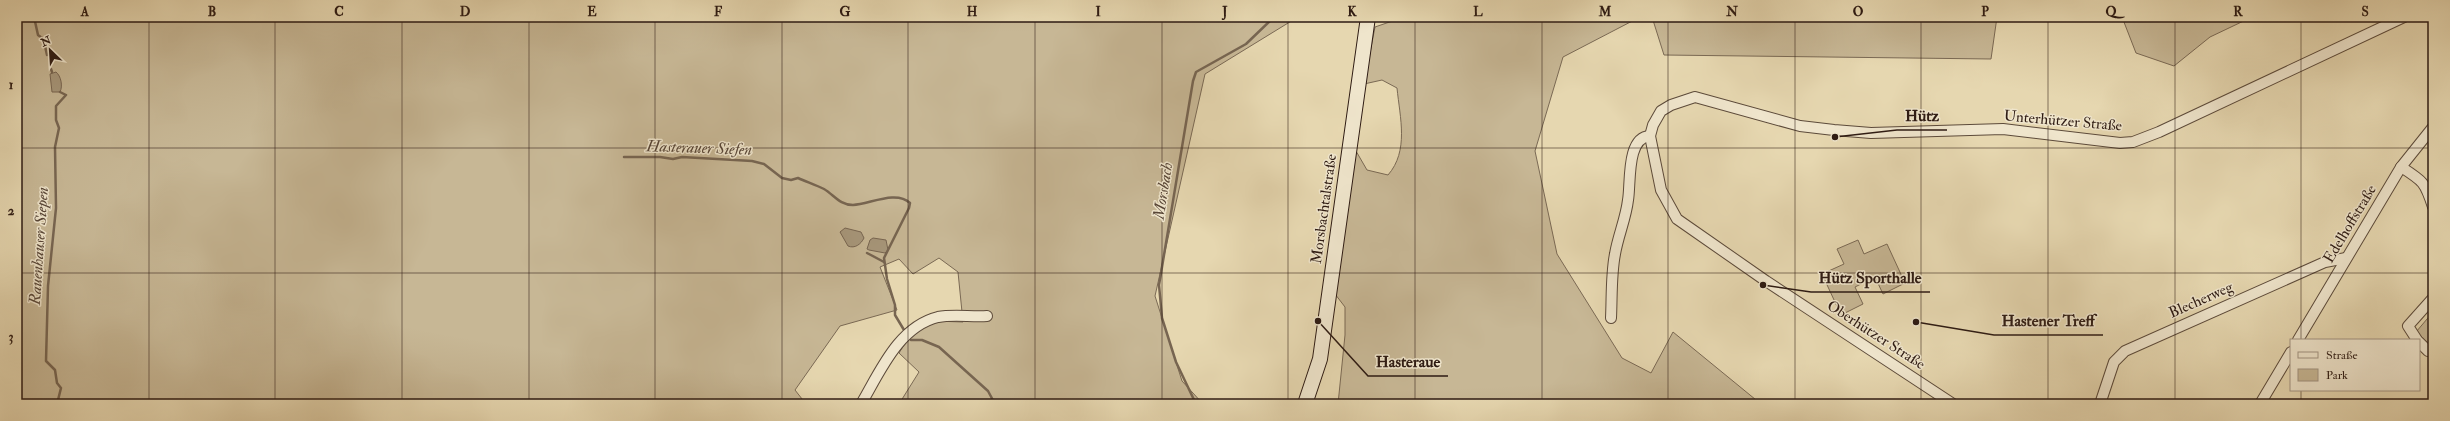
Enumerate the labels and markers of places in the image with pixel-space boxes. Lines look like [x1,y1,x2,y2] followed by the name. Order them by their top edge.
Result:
[1897,102,1947,130] callout: Hütz
[1811,264,1930,292] callout: Hütz Sporthalle
[1994,307,2103,335] callout: Hastener Treff
[1368,348,1448,376] callout: Hasteraue

